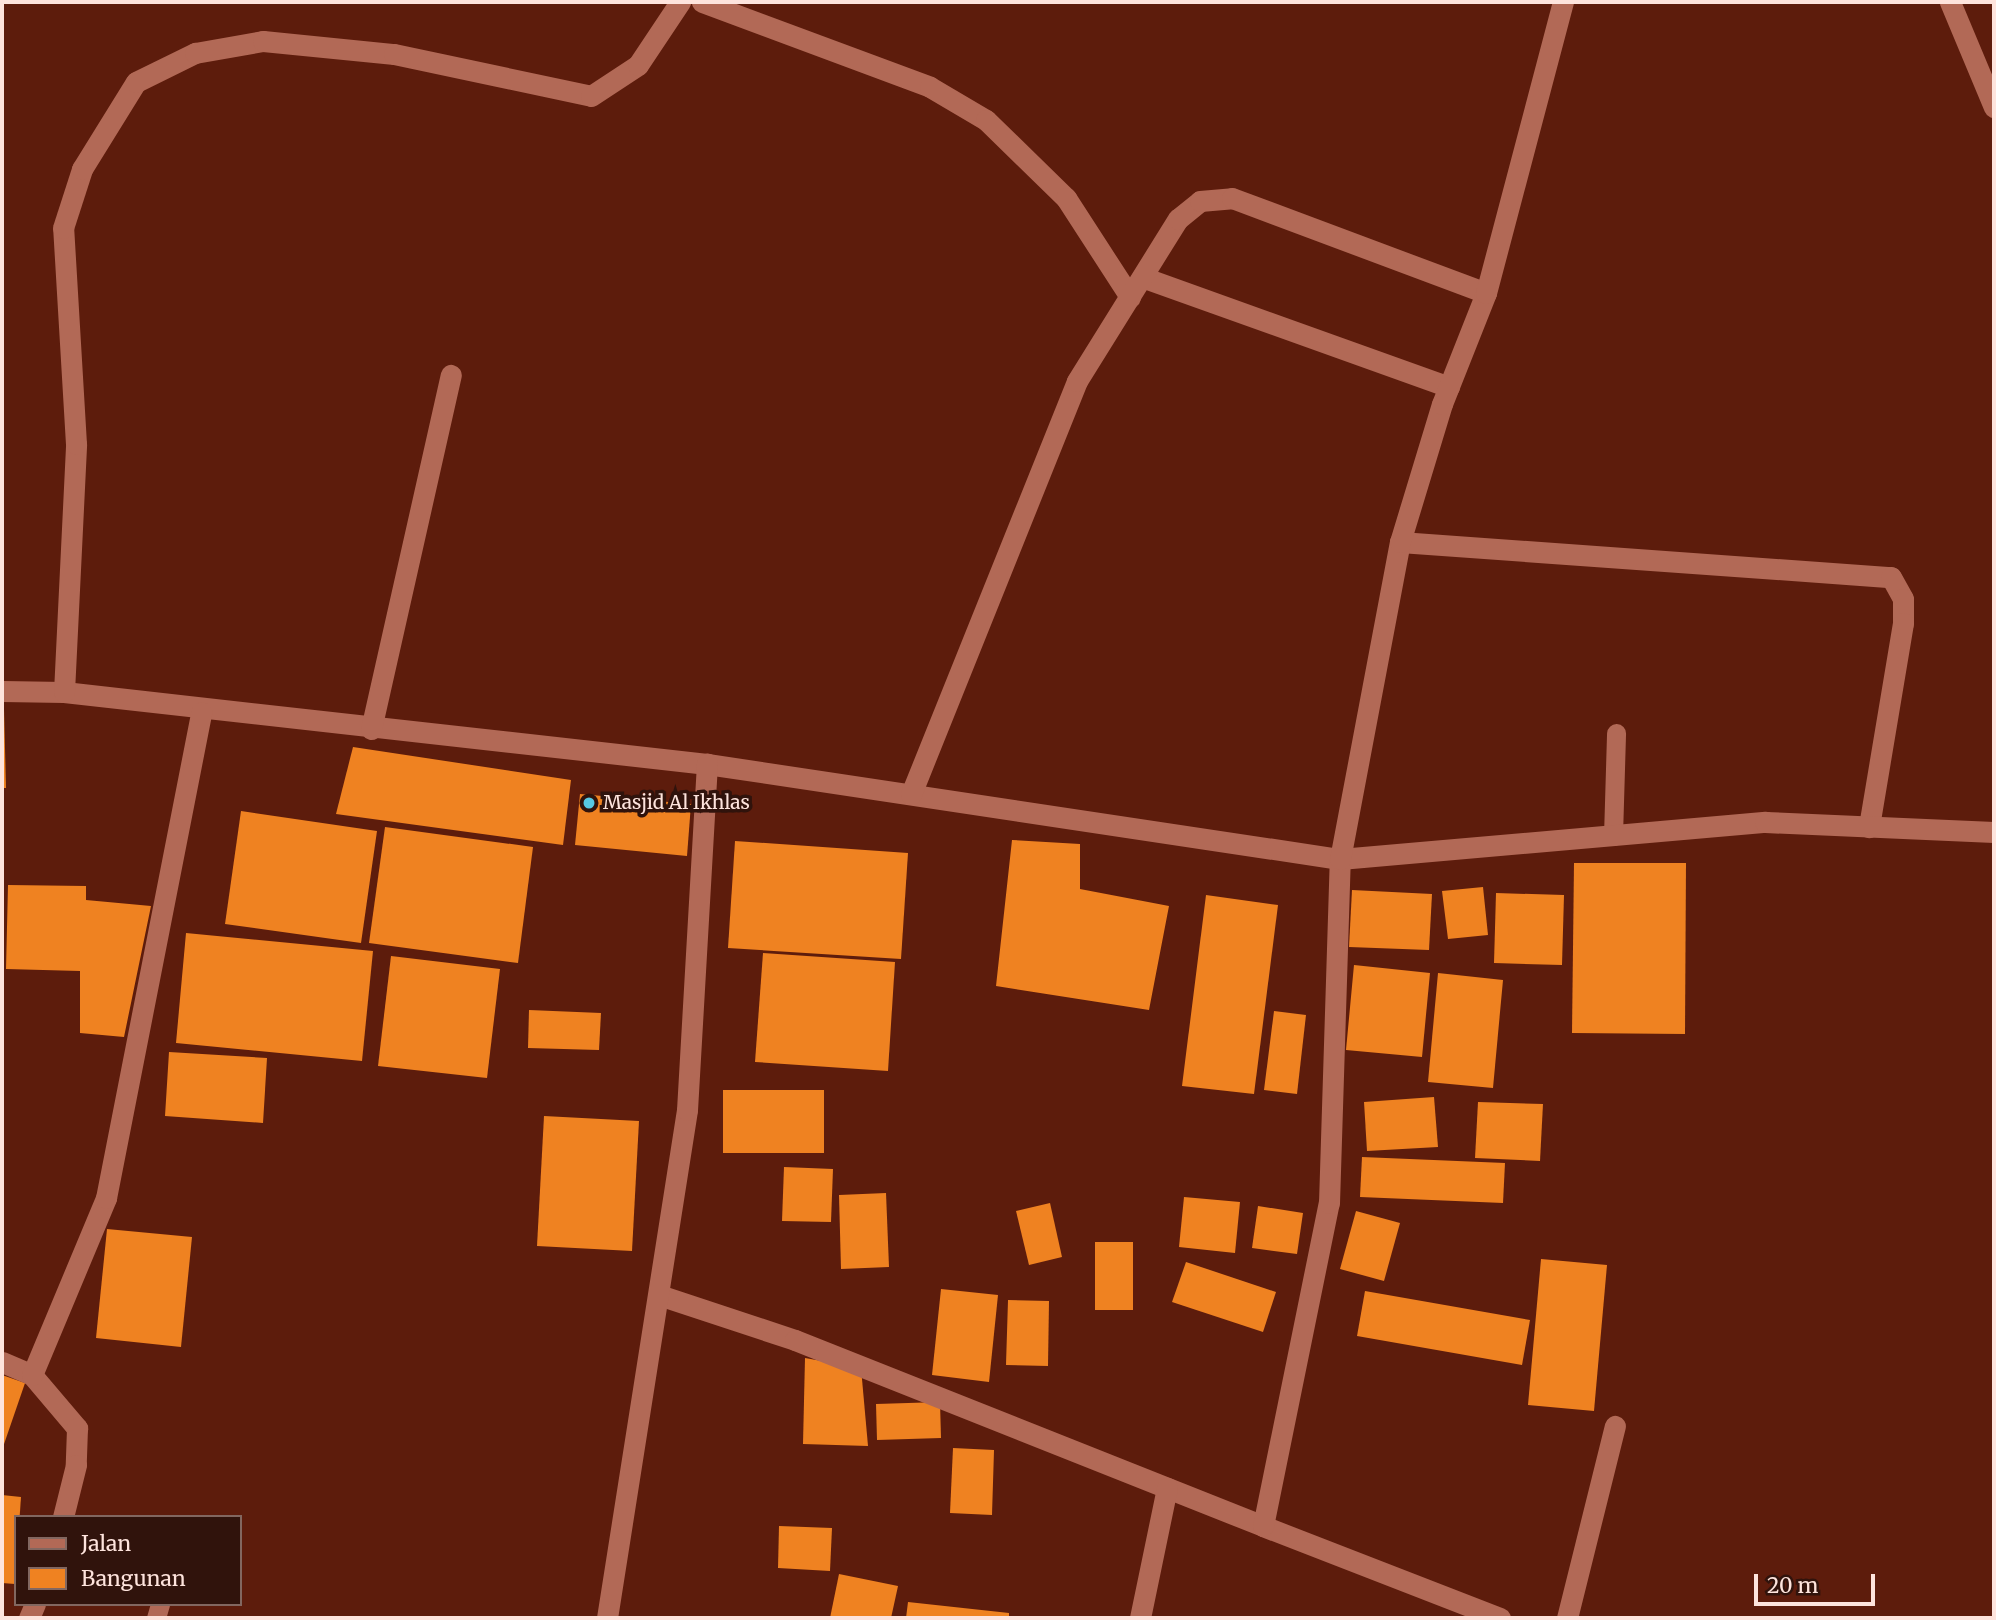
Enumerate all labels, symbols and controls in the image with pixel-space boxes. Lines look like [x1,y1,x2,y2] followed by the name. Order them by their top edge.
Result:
[603,792,750,814] place label: Masjid Al Ikhlas
[581,795,597,811] marker: Masjid Al Ikhlas
[14,1515,242,1606] legend
[81,1530,131,1557] text: Jalan
[1758,1560,1879,1604] scale bar
[81,1565,186,1592] text: Bangunan
[1767,1572,1818,1599] text: 20 m

